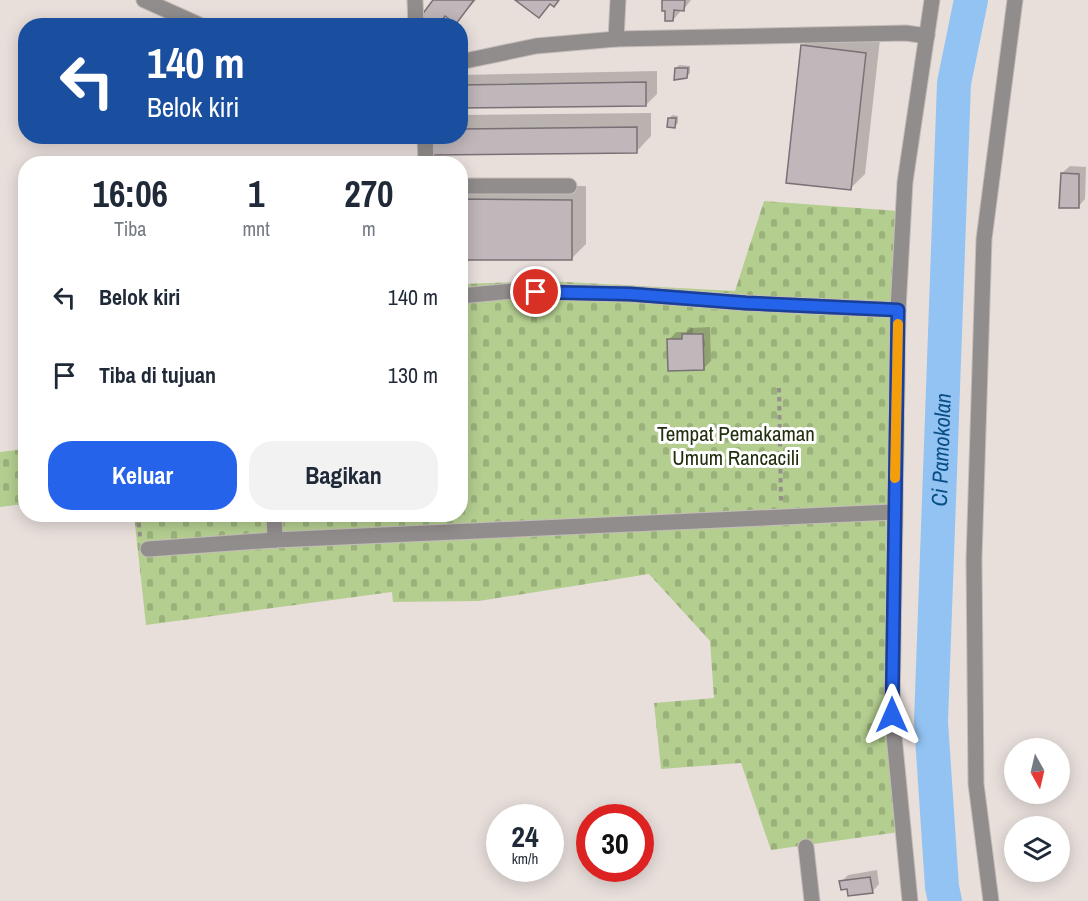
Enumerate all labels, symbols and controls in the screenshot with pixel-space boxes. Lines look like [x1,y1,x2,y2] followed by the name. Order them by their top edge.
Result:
[147,35,245,91] text: 140 m
[48,42,126,120] icon: left
[147,89,239,125] text: Belok kiri
[92,170,168,218] text: 16:06
[248,170,264,218] text: 1
[344,170,394,218] text: 270
[114,215,146,242] text: Tiba
[242,215,270,242] text: mnt
[362,215,376,242] text: m
[510,266,561,317] pin
[519,275,552,308] icon: arrive
[48,281,81,314] icon: left
[99,282,180,312] text: Belok kiri
[388,282,438,312] text: 140 m
[48,359,81,392] icon: arrive
[99,360,216,390] text: Tiba di tujuan
[388,360,438,390] text: 130 m
[924,393,958,507] water label: Ci Pamokolan
[657,419,815,472] park label: Tempat Pemakaman Umum Rancacili
[48,441,237,510] button: Keluar
[249,441,438,510] button: Bagikan
[860,683,924,747] position arrow
[1004,738,1070,804] north arrow
[1004,738,1070,882] map controls
[576,804,654,882] speed limit sign: 30
[511,816,539,856] text: 24
[1004,816,1070,882] button: layers
[512,848,538,869] text: km/h

